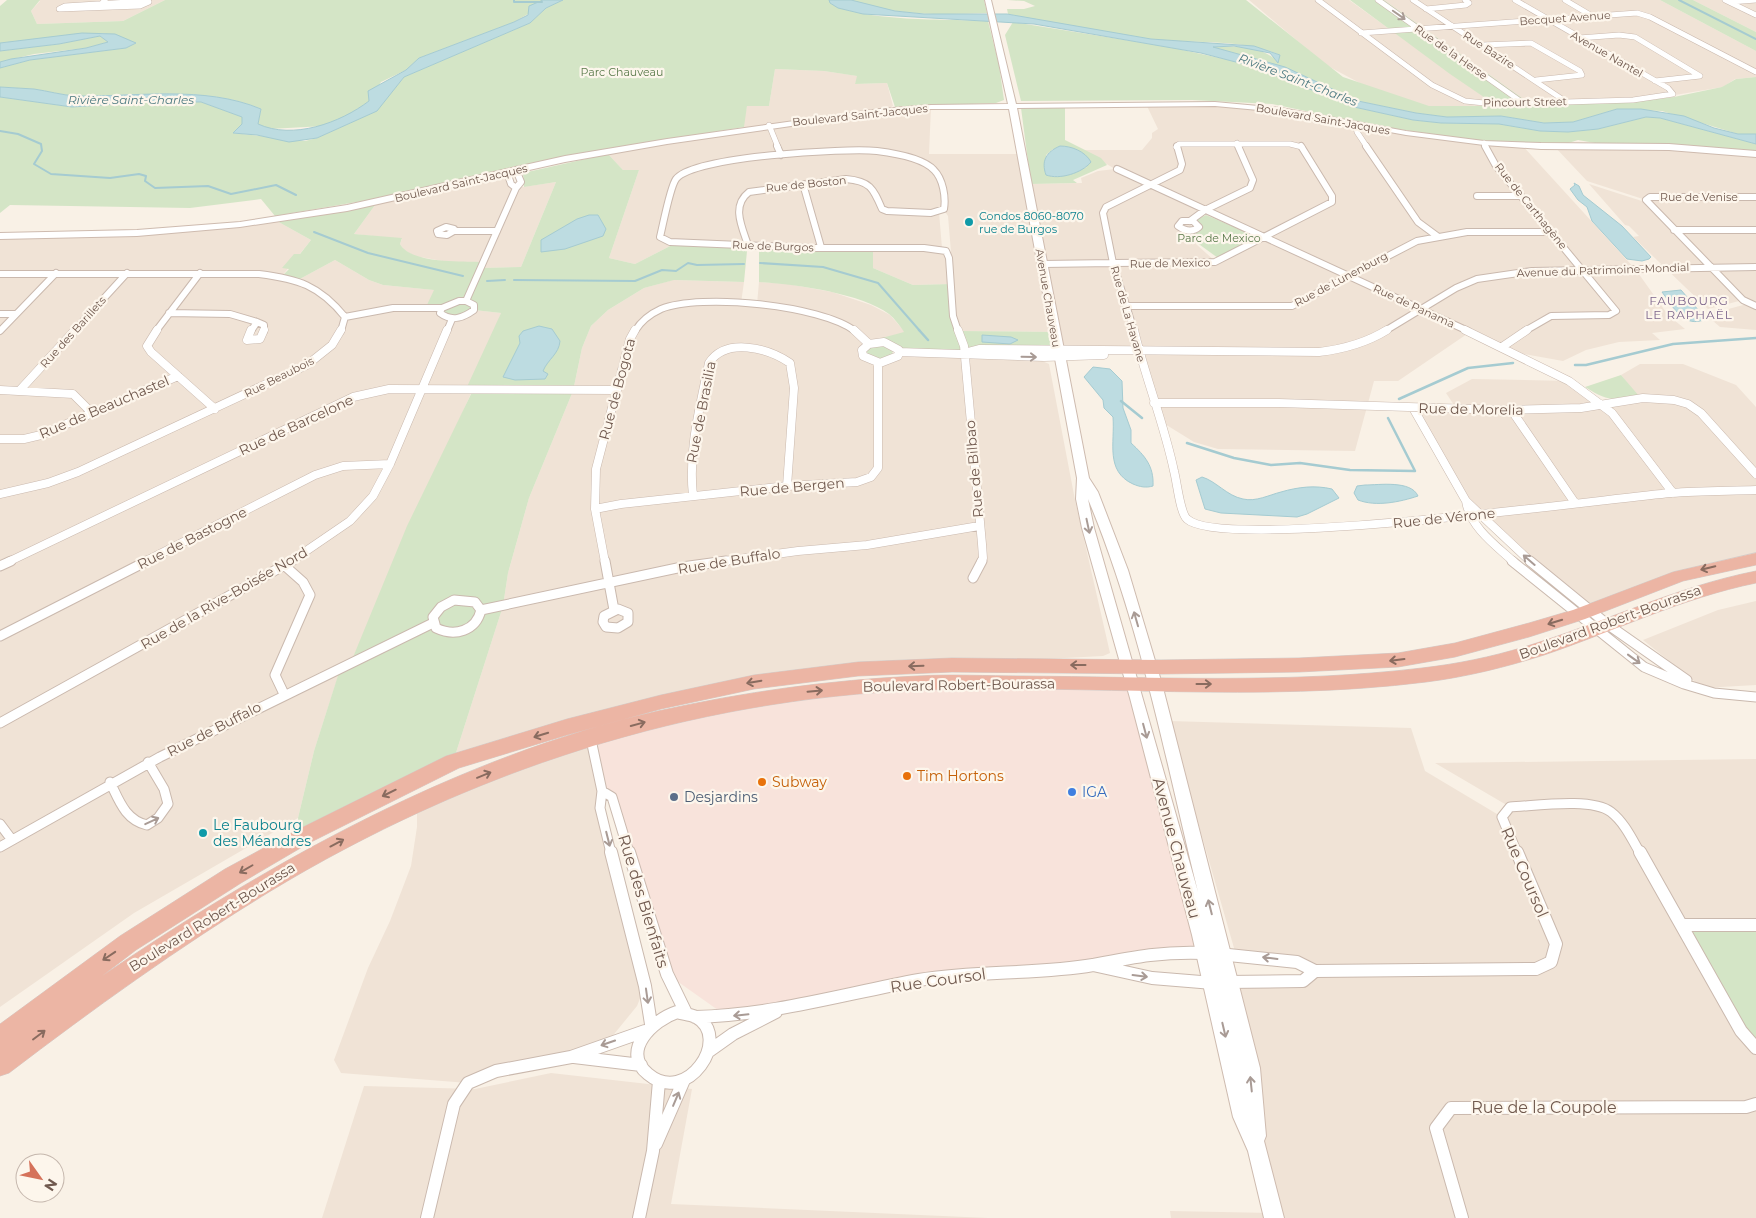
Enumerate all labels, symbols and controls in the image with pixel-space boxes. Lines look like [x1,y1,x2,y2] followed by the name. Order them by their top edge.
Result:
[1519,8,1611,28] street label: Becquet Avenue
[1392,10,1406,20] one-way arrow
[1412,22,1491,83] street label: Rue de la Herse
[1460,28,1518,72] street label: Rue Bazire
[1568,28,1646,80] street label: Avenue Nantel
[1237,50,1360,109] water label: Rivière Saint-Charles
[581,65,663,79] park label: Parc Chauveau
[68,92,194,107] water label: Rivière Saint-Charles
[1483,94,1568,110] street label: Pincourt Street
[1255,100,1392,138] street label: Boulevard Saint-Jacques
[792,101,929,129] street label: Boulevard Saint-Jacques
[1492,160,1570,252] street label: Rue de Carthagène
[393,161,529,205] street label: Boulevard Saint-Jacques
[765,173,847,195] street label: Rue de Boston
[1660,190,1738,204] street label: Rue de Venise
[979,209,1084,236] place label: Condos 8060-8070 rue de Burgos
[963,216,975,228] marker: Condos 8060-8070 rue de Burgos
[1177,231,1261,245] park label: Parc de Mexico
[732,238,815,254] street label: Rue de Burgos
[1032,248,1064,348] street label: Avenue Chauveau
[1292,248,1390,310] street label: Rue de Lunenburg
[1130,255,1211,271] street label: Rue de Mexico
[1516,260,1690,280] street label: Avenue du Patrimoine-Mondial
[1108,264,1149,364] street label: Rue de La Havane
[1371,281,1457,331] street label: Rue de Panama
[37,293,109,371] street label: Rue des Barillets
[1645,293,1733,322] district label: FAUBOURG LE RAPHAËL
[595,336,639,442] street label: Rue de Bogota
[1021,352,1037,361] one-way arrow
[242,353,317,401] street label: Rue Beaubois
[682,359,720,465] street label: Rue de Brasilia
[36,371,172,443] street label: Rue de Beauchastel
[236,391,356,459] street label: Rue de Barcelone
[1418,399,1524,419] street label: Rue de Morelia
[961,419,987,519] street label: Rue de Bilbao
[739,473,845,501] street label: Rue de Bergen
[134,503,250,573] street label: Rue de Bastogne
[1392,504,1496,532] street label: Rue de Vérone
[1084,518,1093,534] one-way arrow
[137,543,311,653] street label: Rue de la Rive-Boisée Nord
[677,544,782,578] street label: Rue de Buffalo
[1522,554,1535,566] one-way arrow
[1701,564,1717,573] one-way arrow
[1516,581,1704,663] street label: Boulevard Robert-Bourassa
[1130,612,1140,628] one-way arrow
[1547,618,1563,628] one-way arrow
[1627,654,1641,664] one-way arrow
[1390,655,1406,665] one-way arrow
[1071,660,1087,670] one-way arrow
[908,662,924,671] one-way arrow
[863,674,1055,696] street label: Boulevard Robert-Bourassa
[747,677,763,687] one-way arrow
[1196,679,1212,689] one-way arrow
[806,686,822,696] one-way arrow
[164,697,264,760] street label: Rue de Buffalo
[629,719,645,728] one-way arrow
[1141,722,1151,738] one-way arrow
[533,731,549,740] one-way arrow
[917,767,1004,785] place label: Tim Hortons
[476,770,492,779] one-way arrow
[901,770,913,782] marker: Tim Hortons
[772,773,827,791] place label: Subway
[756,776,768,788] marker: Subway
[1149,776,1204,921] street label: Avenue Chauveau
[1082,783,1108,801] place label: IGA
[1066,786,1078,798] marker: IGA
[382,788,397,798] one-way arrow
[684,788,758,806] place label: Desjardins
[668,791,680,803] marker: Desjardins
[144,816,159,826] one-way arrow
[213,816,311,850] place label: Le Faubourg des Méandres
[1497,824,1552,920] street label: Rue Coursol
[197,827,209,839] marker: Le Faubourg des Méandres
[603,830,613,846] one-way arrow
[614,832,673,970] street label: Rue des Bienfaits
[329,838,344,847] one-way arrow
[126,858,298,976] street label: Boulevard Robert-Bourassa
[239,864,253,874] one-way arrow
[1205,899,1215,915] one-way arrow
[102,951,116,961] one-way arrow
[1262,953,1278,963] one-way arrow
[889,964,987,997] street label: Rue Coursol
[1132,971,1148,981] one-way arrow
[642,988,652,1004] one-way arrow
[733,1010,749,1020] one-way arrow
[1220,1022,1229,1038] one-way arrow
[32,1030,46,1040] one-way arrow
[600,1039,616,1049] one-way arrow
[1246,1076,1256,1092] one-way arrow
[672,1092,681,1107] one-way arrow
[1471,1098,1617,1117] street label: Rue de la Coupole
[15,1153,65,1203] north arrow
[40,1175,62,1195] text: N

